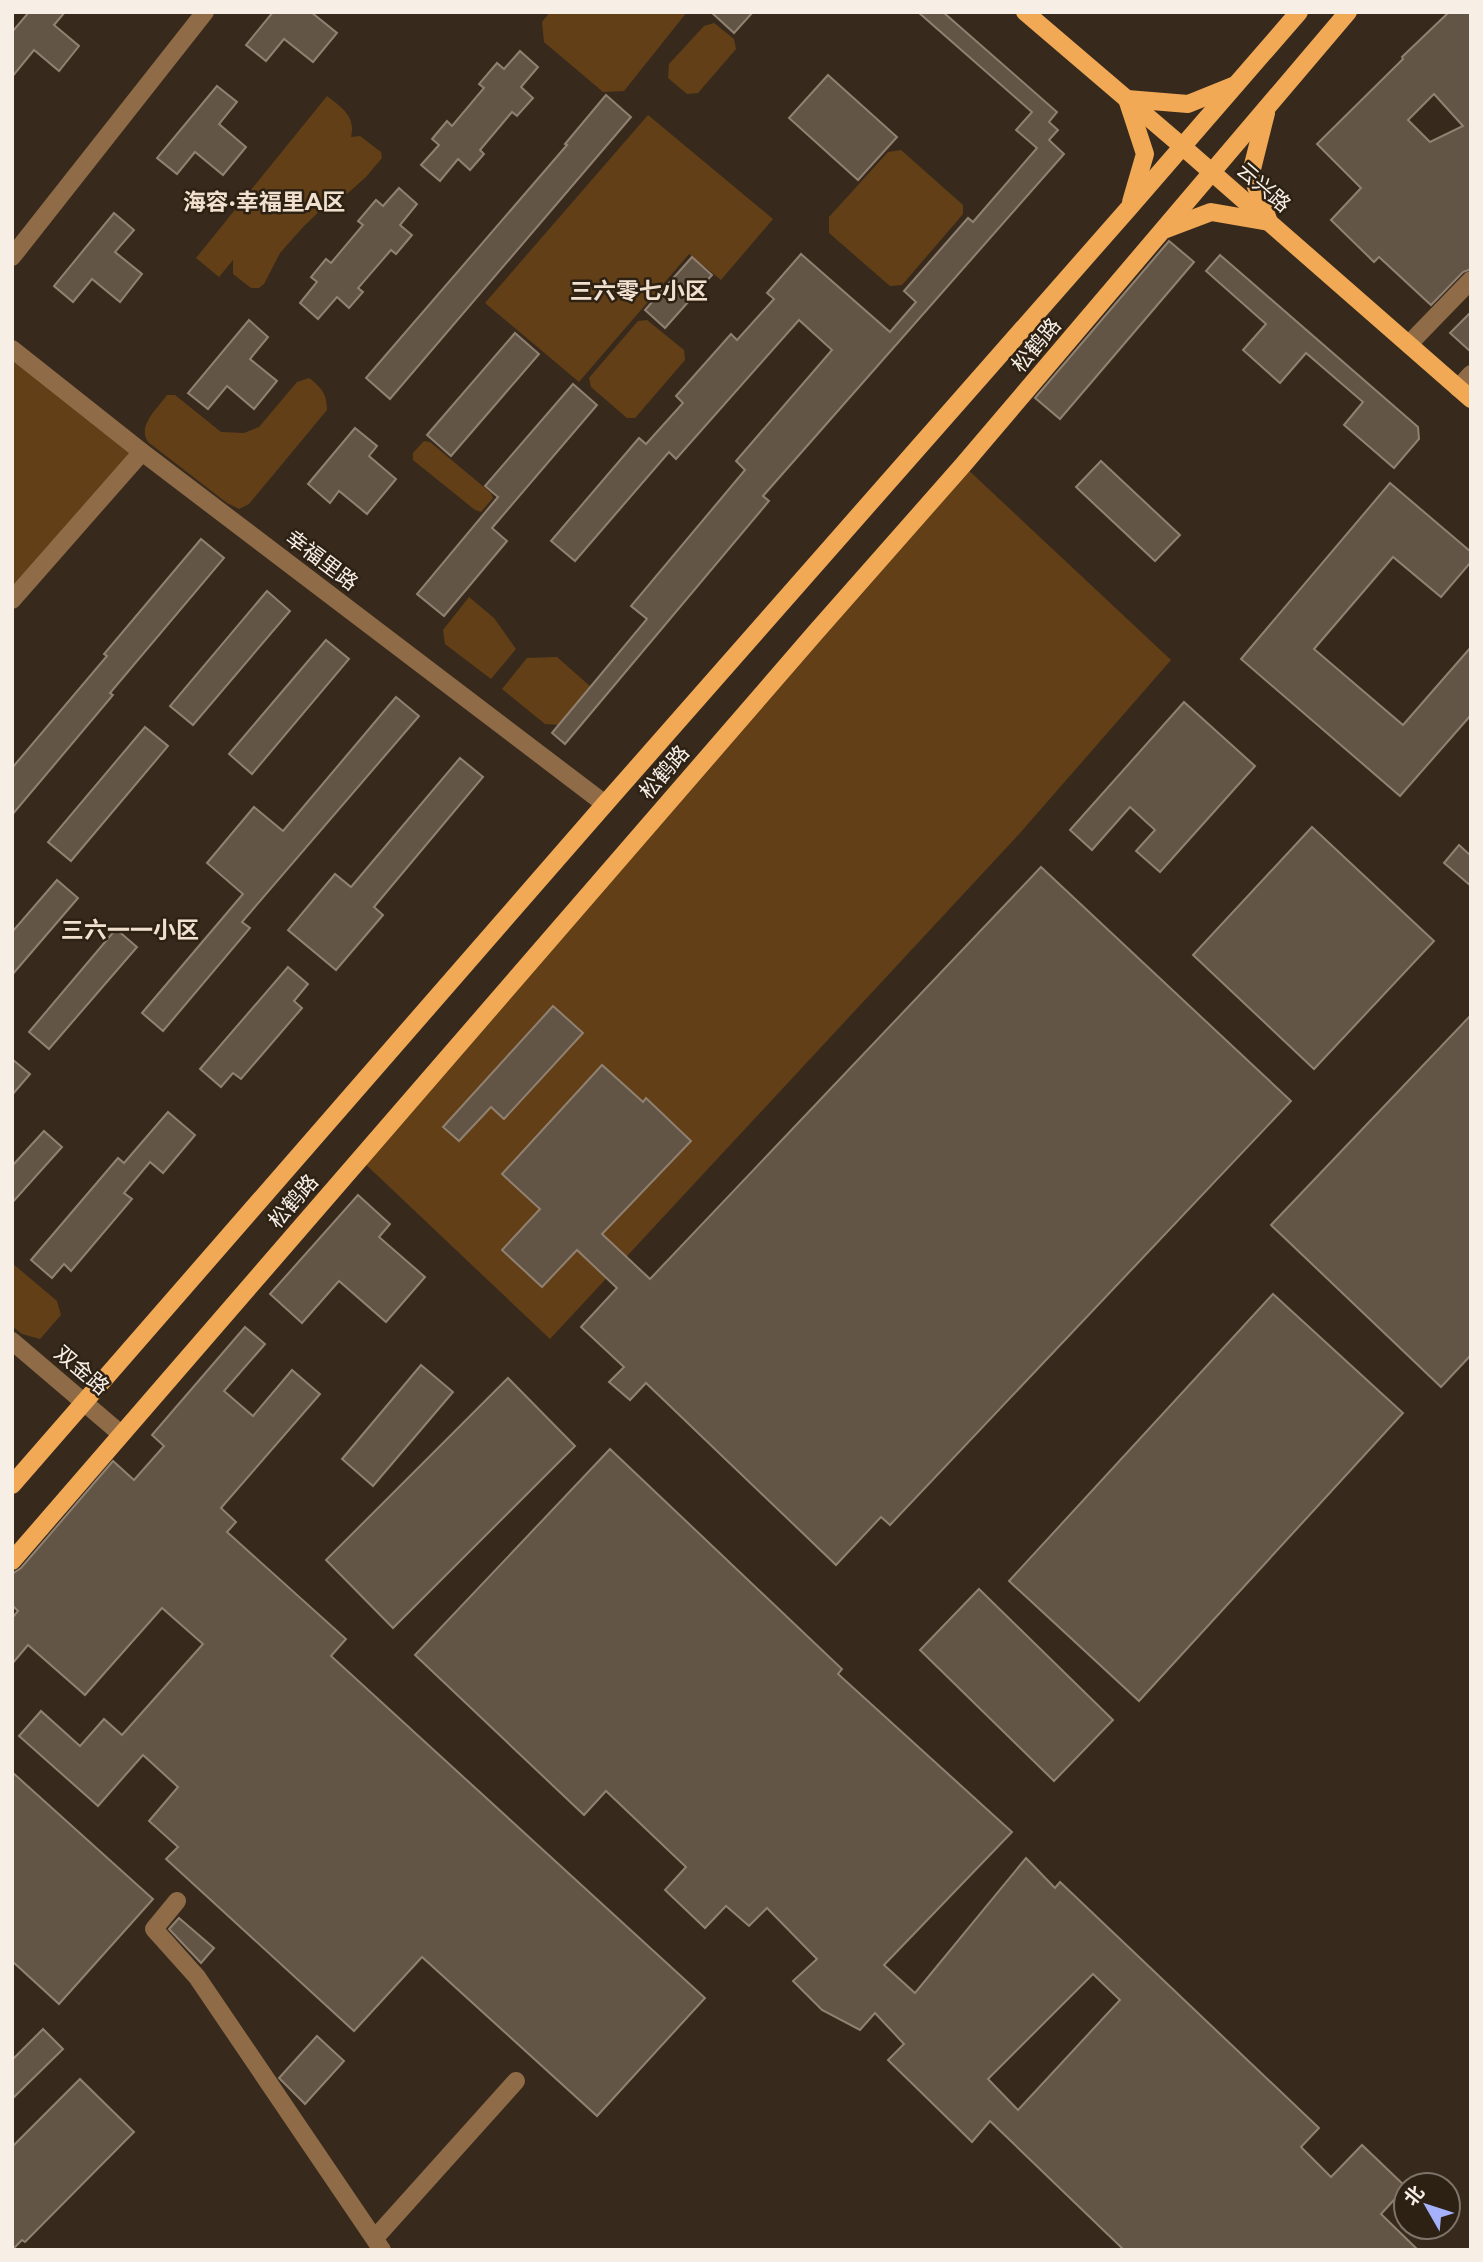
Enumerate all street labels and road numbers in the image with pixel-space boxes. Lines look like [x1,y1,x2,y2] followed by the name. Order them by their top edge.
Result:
[1232,157,1296,217] street label: 云兴路
[1006,313,1066,377] street label: 松鹤路
[281,525,363,595] street label: 幸福里路
[634,740,694,804] street label: 松鹤路
[263,1169,323,1233] street label: 松鹤路
[50,1340,114,1400] street label: 双金路

